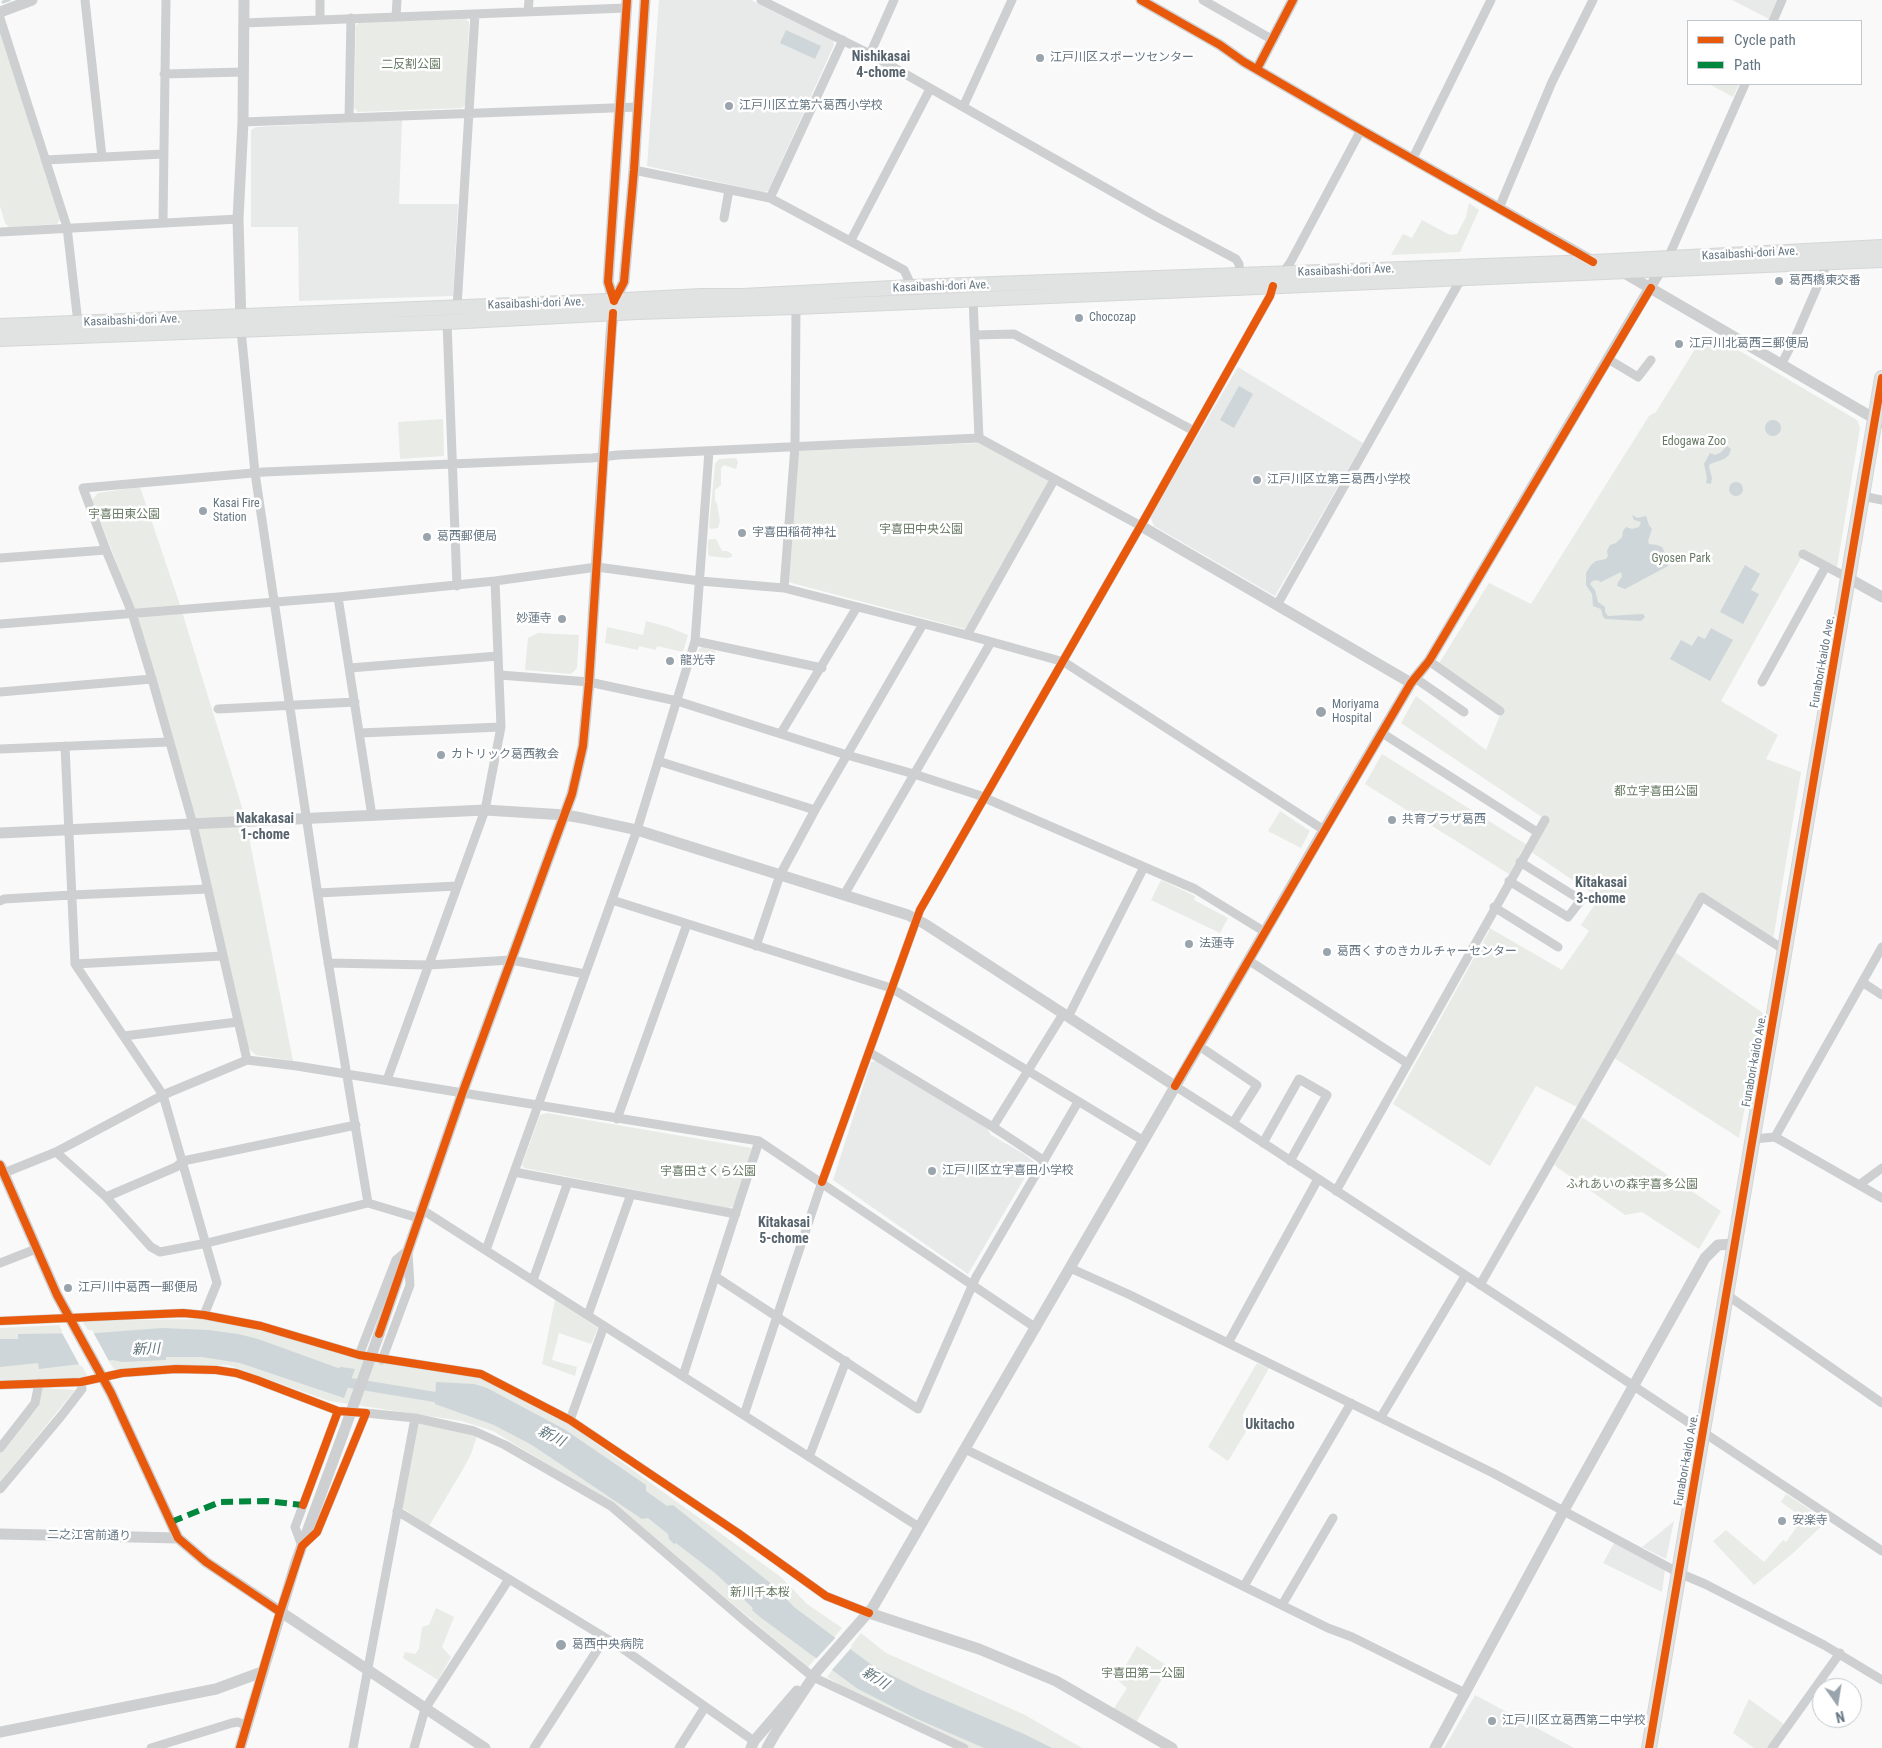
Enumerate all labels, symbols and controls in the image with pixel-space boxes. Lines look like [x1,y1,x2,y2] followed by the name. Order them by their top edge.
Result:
[1687,20,1862,85] legend
[1734,31,1796,49] text: Cycle path
[852,49,910,82] district label: Nishikasai 4-chome
[1050,51,1194,65] place label: 江戸川区スポーツセンター
[1034,52,1046,64] marker: 江戸川区スポーツセンター
[1734,56,1761,74] text: Path
[381,58,441,72] park label: 二反割公園
[739,99,883,113] place label: 江戸川区立第六葛西小学校
[723,100,735,112] marker: 江戸川区立第六葛西小学校
[1701,244,1799,264] street label: Kasaibashi-dori Ave.
[1298,262,1394,280] street label: Kasaibashi-dori Ave.
[1789,274,1861,288] place label: 葛西橋東交番
[1773,275,1785,287] marker: 葛西橋東交番
[893,278,989,296] street label: Kasaibashi-dori Ave.
[488,295,584,313] street label: Kasaibashi-dori Ave.
[1089,311,1136,325] place label: Chocozap
[84,312,180,330] street label: Kasaibashi-dori Ave.
[1073,312,1085,324] marker: Chocozap
[1689,337,1809,351] place label: 江戸川北葛西三郵便局
[1673,338,1685,350] marker: 江戸川北葛西三郵便局
[1662,435,1726,449] park label: Edogawa Zoo
[1267,473,1411,487] place label: 江戸川区立第三葛西小学校
[1251,474,1263,486] marker: 江戸川区立第三葛西小学校
[213,497,260,525] place label: Kasai Fire Station
[197,505,209,517] marker: Kasai Fire Station
[88,508,160,522] park label: 宇喜田東公園
[879,523,963,537] park label: 宇喜田中央公園
[752,526,836,540] place label: 宇喜田稲荷神社
[736,527,748,539] marker: 宇喜田稲荷神社
[437,530,497,544] place label: 葛西郵便局
[421,531,433,543] marker: 葛西郵便局
[1651,552,1711,566] park label: Gyosen Park
[516,612,552,626] place label: 妙蓮寺
[556,613,568,625] marker: 妙蓮寺
[1808,615,1838,709] street label: Funabori-kaido Ave.
[680,654,716,668] place label: 龍光寺
[664,655,676,667] marker: 龍光寺
[1332,698,1379,726] place label: Moriyama Hospital
[1314,705,1328,719] marker: Moriyama Hospital
[451,748,559,762] place label: カトリック葛西教会
[435,749,447,761] marker: カトリック葛西教会
[1614,785,1698,799] park label: 都立宇喜田公園
[236,811,294,844] district label: Nakakasai 1-chome
[1402,813,1486,827] place label: 共育プラザ葛西
[1386,814,1398,826] marker: 共育プラザ葛西
[1575,875,1627,908] district label: Kitakasai 3-chome
[1199,937,1235,951] place label: 法蓮寺
[1183,938,1195,950] marker: 法蓮寺
[1337,945,1517,959] place label: 葛西くすのきカルチャーセンター
[1321,946,1333,958] marker: 葛西くすのきカルチャーセンター
[1740,1014,1770,1108] street label: Funabori-kaido Ave.
[942,1164,1074,1178] place label: 江戸川区立宇喜田小学校
[660,1165,756,1179] park label: 宇喜田さくら公園
[926,1165,938,1177] marker: 江戸川区立宇喜田小学校
[1566,1178,1698,1192] park label: ふれあいの森宇喜多公園
[758,1215,810,1248] district label: Kitakasai 5-chome
[78,1281,198,1295] place label: 江戸川中葛西一郵便局
[62,1282,74,1294] marker: 江戸川中葛西一郵便局
[132,1341,160,1359] water label: 新川
[1672,1413,1702,1507] street label: Funabori-kaido Ave.
[1245,1417,1295,1433] district label: Ukitacho
[535,1423,567,1451] water label: 新川
[1792,1514,1828,1528] place label: 安楽寺
[1776,1515,1788,1527] marker: 安楽寺
[47,1528,131,1544] street label: 二之江宮前通り
[730,1586,790,1600] park label: 新川千本桜
[554,1638,568,1652] marker: 葛西中央病院
[572,1638,644,1652] place label: 葛西中央病院
[859,1664,891,1694] water label: 新川
[1101,1667,1185,1681] park label: 宇喜田第一公園
[1812,1678,1862,1728] north arrow
[1834,1708,1846,1725] text: N
[1502,1714,1646,1728] place label: 江戸川区立葛西第二中学校
[1486,1715,1498,1727] marker: 江戸川区立葛西第二中学校

